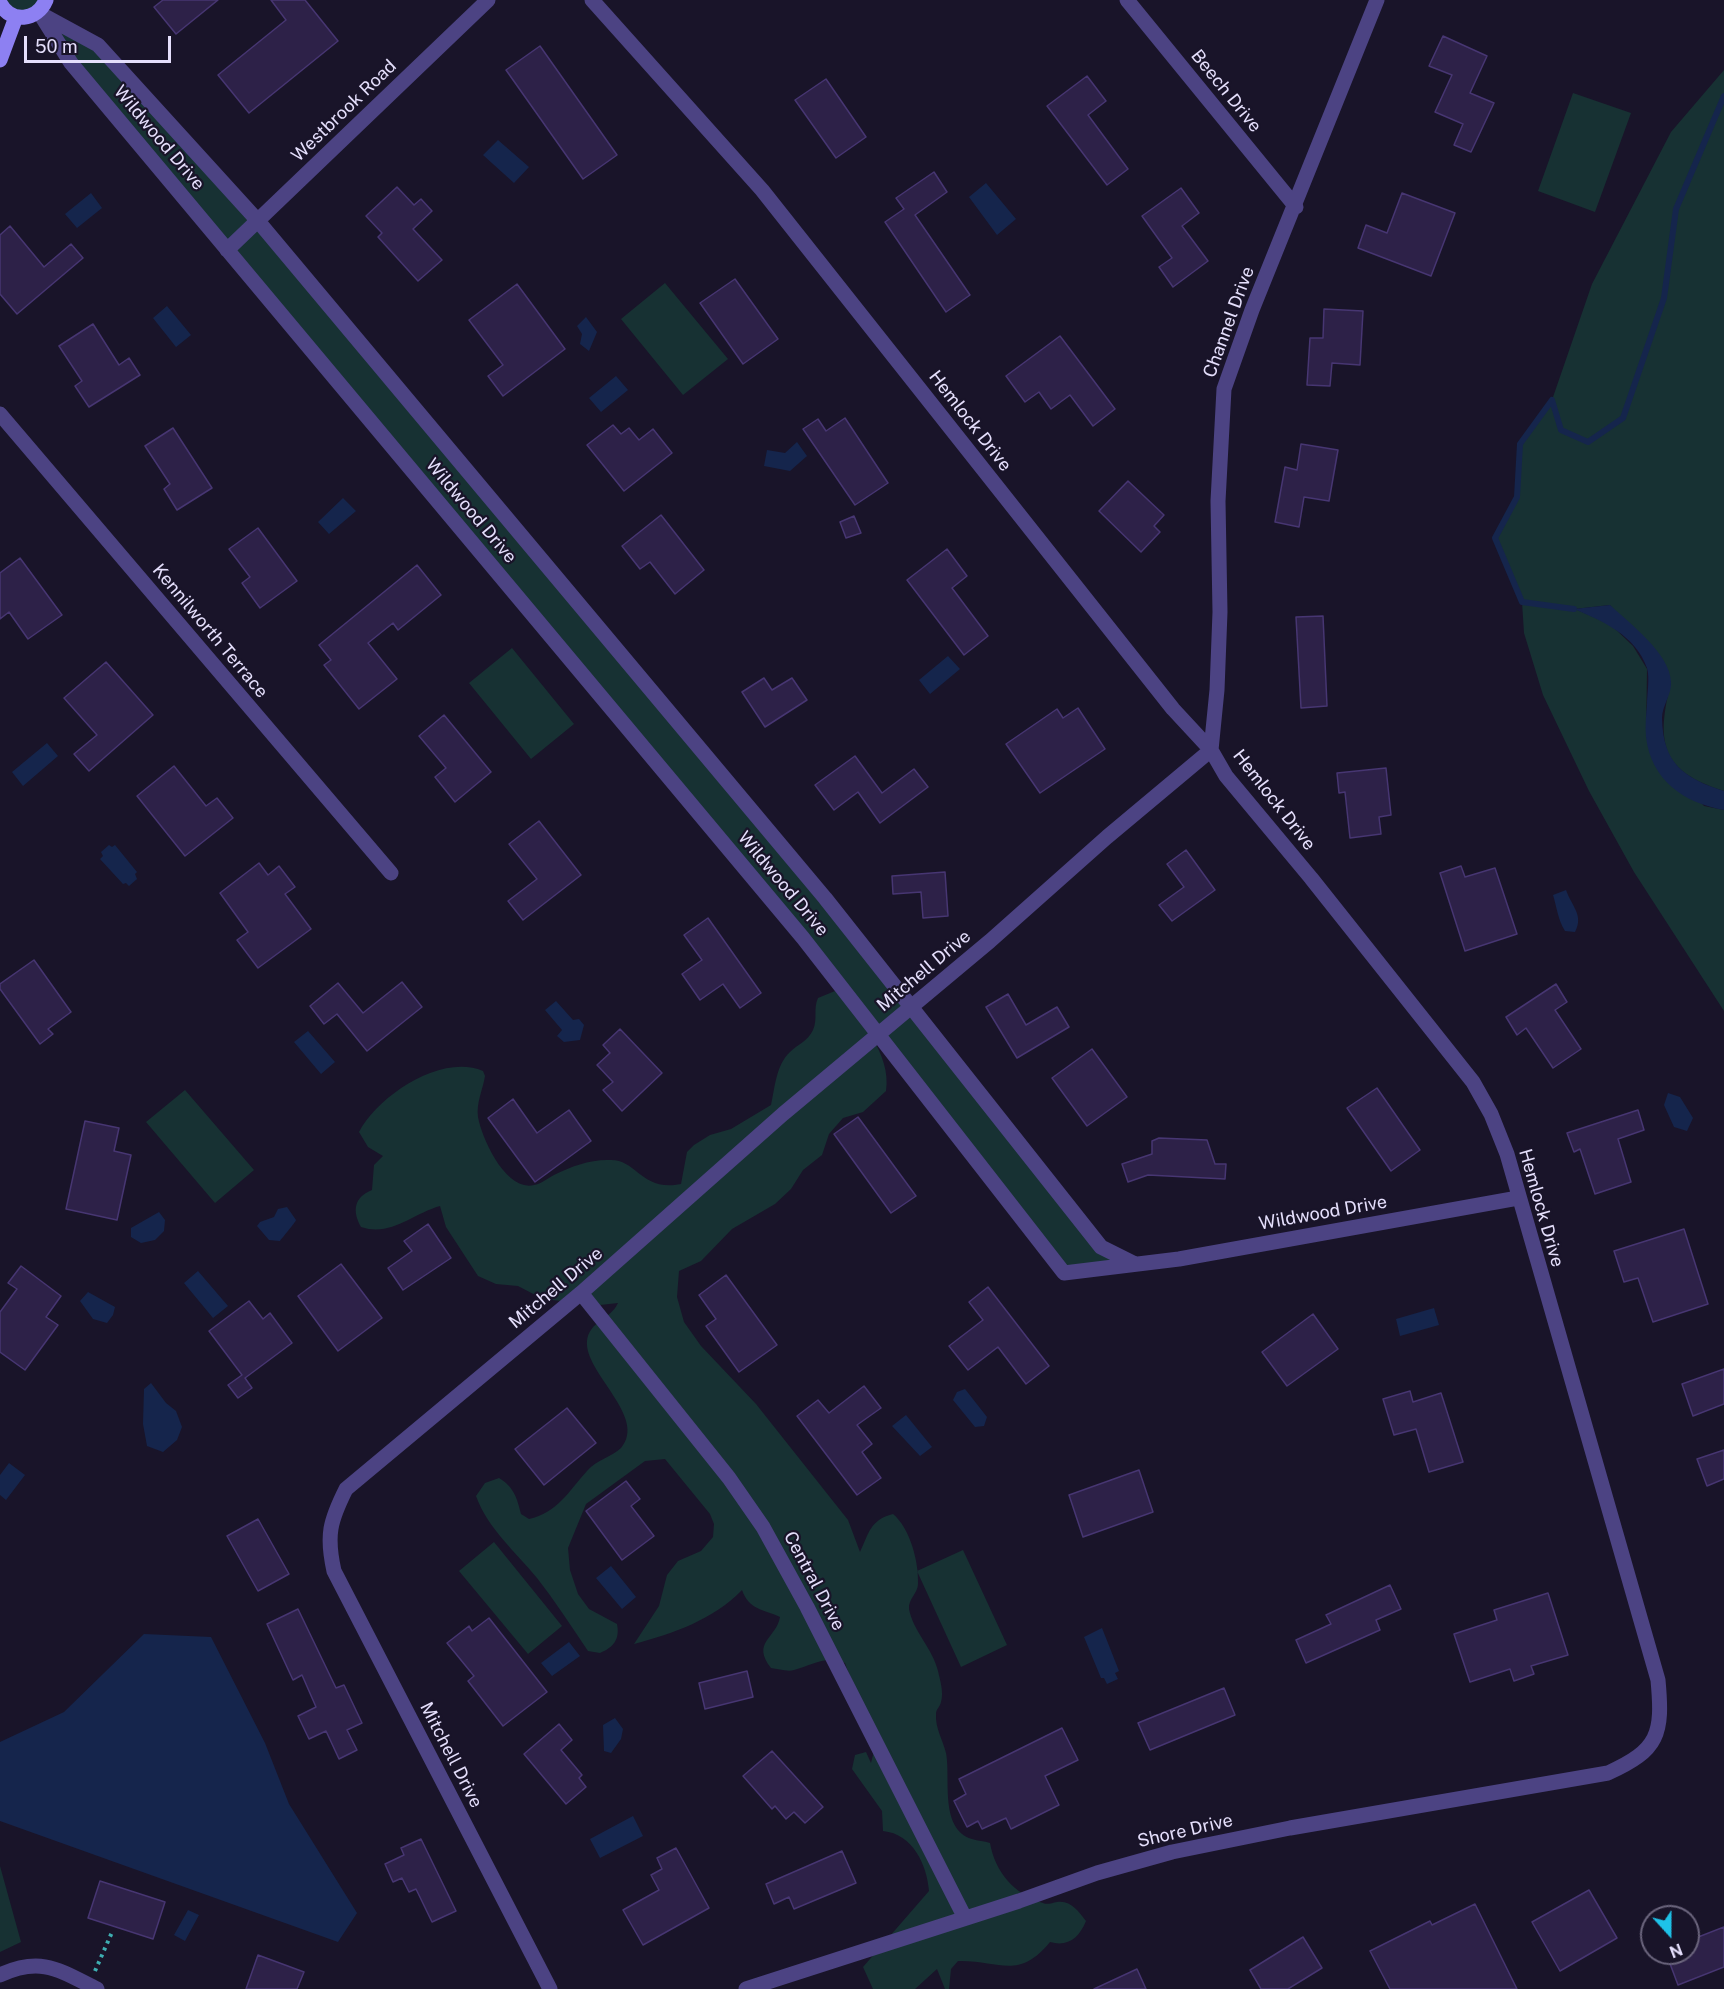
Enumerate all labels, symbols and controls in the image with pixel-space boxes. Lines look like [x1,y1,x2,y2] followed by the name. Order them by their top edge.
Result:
[27,24,174,62] scale bar
[35,36,78,57] text: 50 m
[1186,45,1266,137] street label: Beech Drive
[287,55,401,167] street label: Westbrook Road
[109,81,209,195] street label: Wildwood Drive
[1199,264,1259,380] street label: Channel Drive
[924,366,1016,476] street label: Hemlock Drive
[421,454,521,568] street label: Wildwood Drive
[148,560,272,702] street label: Kennilworth Terrace
[1228,745,1320,855] street label: Hemlock Drive
[733,827,833,941] street label: Wildwood Drive
[873,926,975,1016] street label: Mitchell Drive
[1514,1146,1568,1270] street label: Hemlock Drive
[1257,1191,1389,1235] street label: Wildwood Drive
[505,1243,607,1333] street label: Mitchell Drive
[779,1528,849,1634] street label: Central Drive
[415,1699,487,1811] street label: Mitchell Drive
[1135,1810,1235,1852] street label: Shore Drive
[1640,1905,1700,1965] north arrow
[1667,1939,1685,1962] text: N

